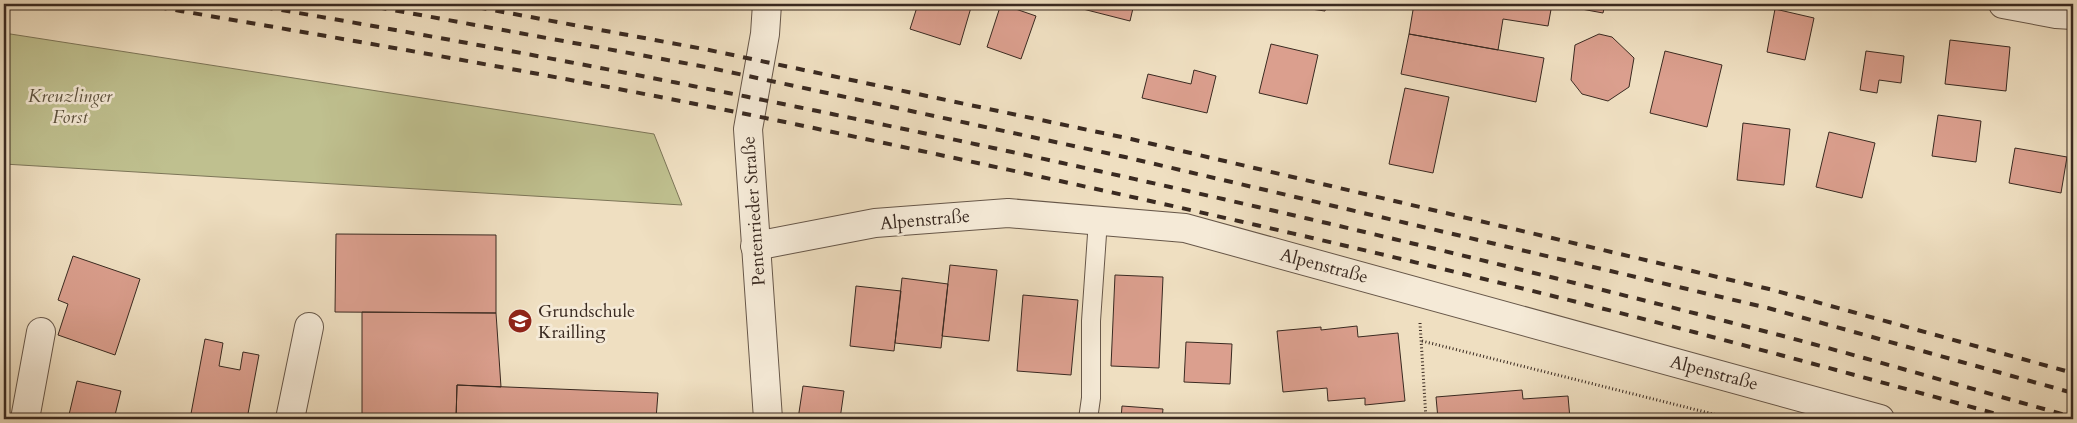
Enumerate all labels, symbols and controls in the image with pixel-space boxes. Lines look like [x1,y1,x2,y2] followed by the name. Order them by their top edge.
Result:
[28,84,113,130] park label: Kreuzlinger Forst
[736,135,772,287] street label: Pentenrieder Straße
[879,204,971,236] street label: Alpenstraße
[1277,242,1371,290] street label: Alpenstraße
[538,299,635,345] place label: Grundschule Krailling
[507,308,533,334] school or university icon: Grundschule Krailling
[1667,349,1761,397] street label: Alpenstraße

